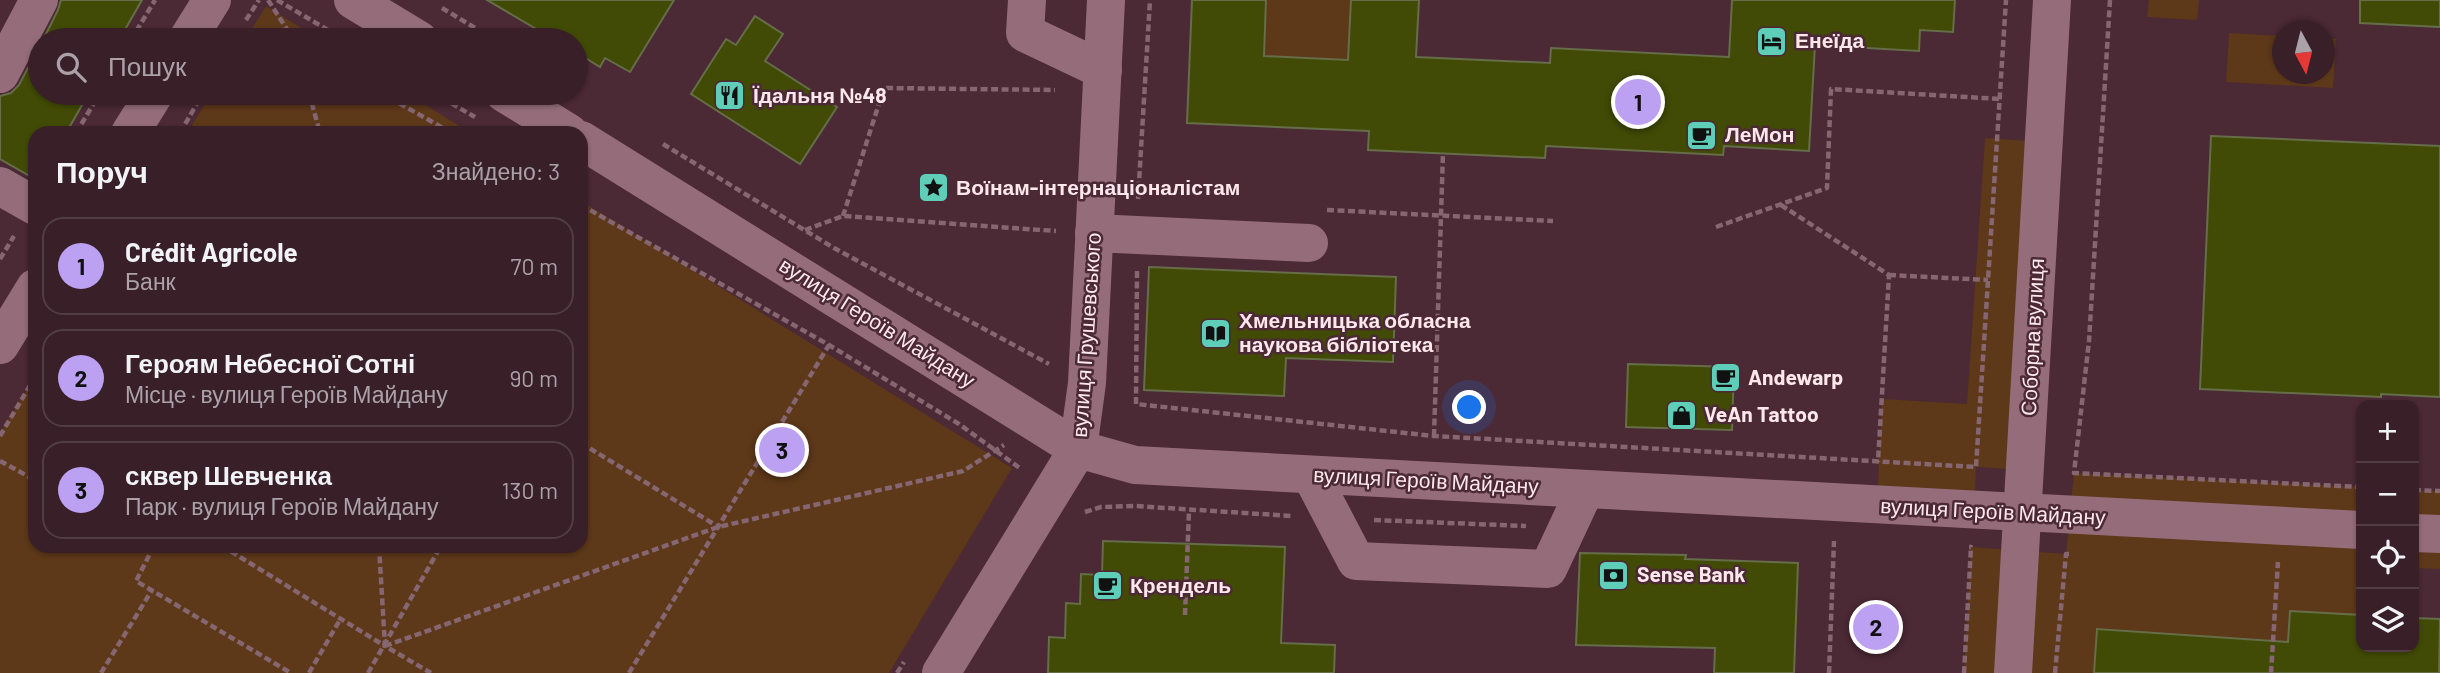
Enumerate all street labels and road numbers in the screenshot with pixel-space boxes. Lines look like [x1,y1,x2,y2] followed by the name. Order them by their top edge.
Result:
[1066,232,1105,438] street label: вулиця Грушевського
[775,251,981,392] street label: вулиця Героїв Майдану
[2015,257,2048,416] street label: Соборна вулиця
[1313,461,1540,498] street label: вулиця Героїв Майдану
[1880,492,2107,529] street label: вулиця Героїв Майдану

